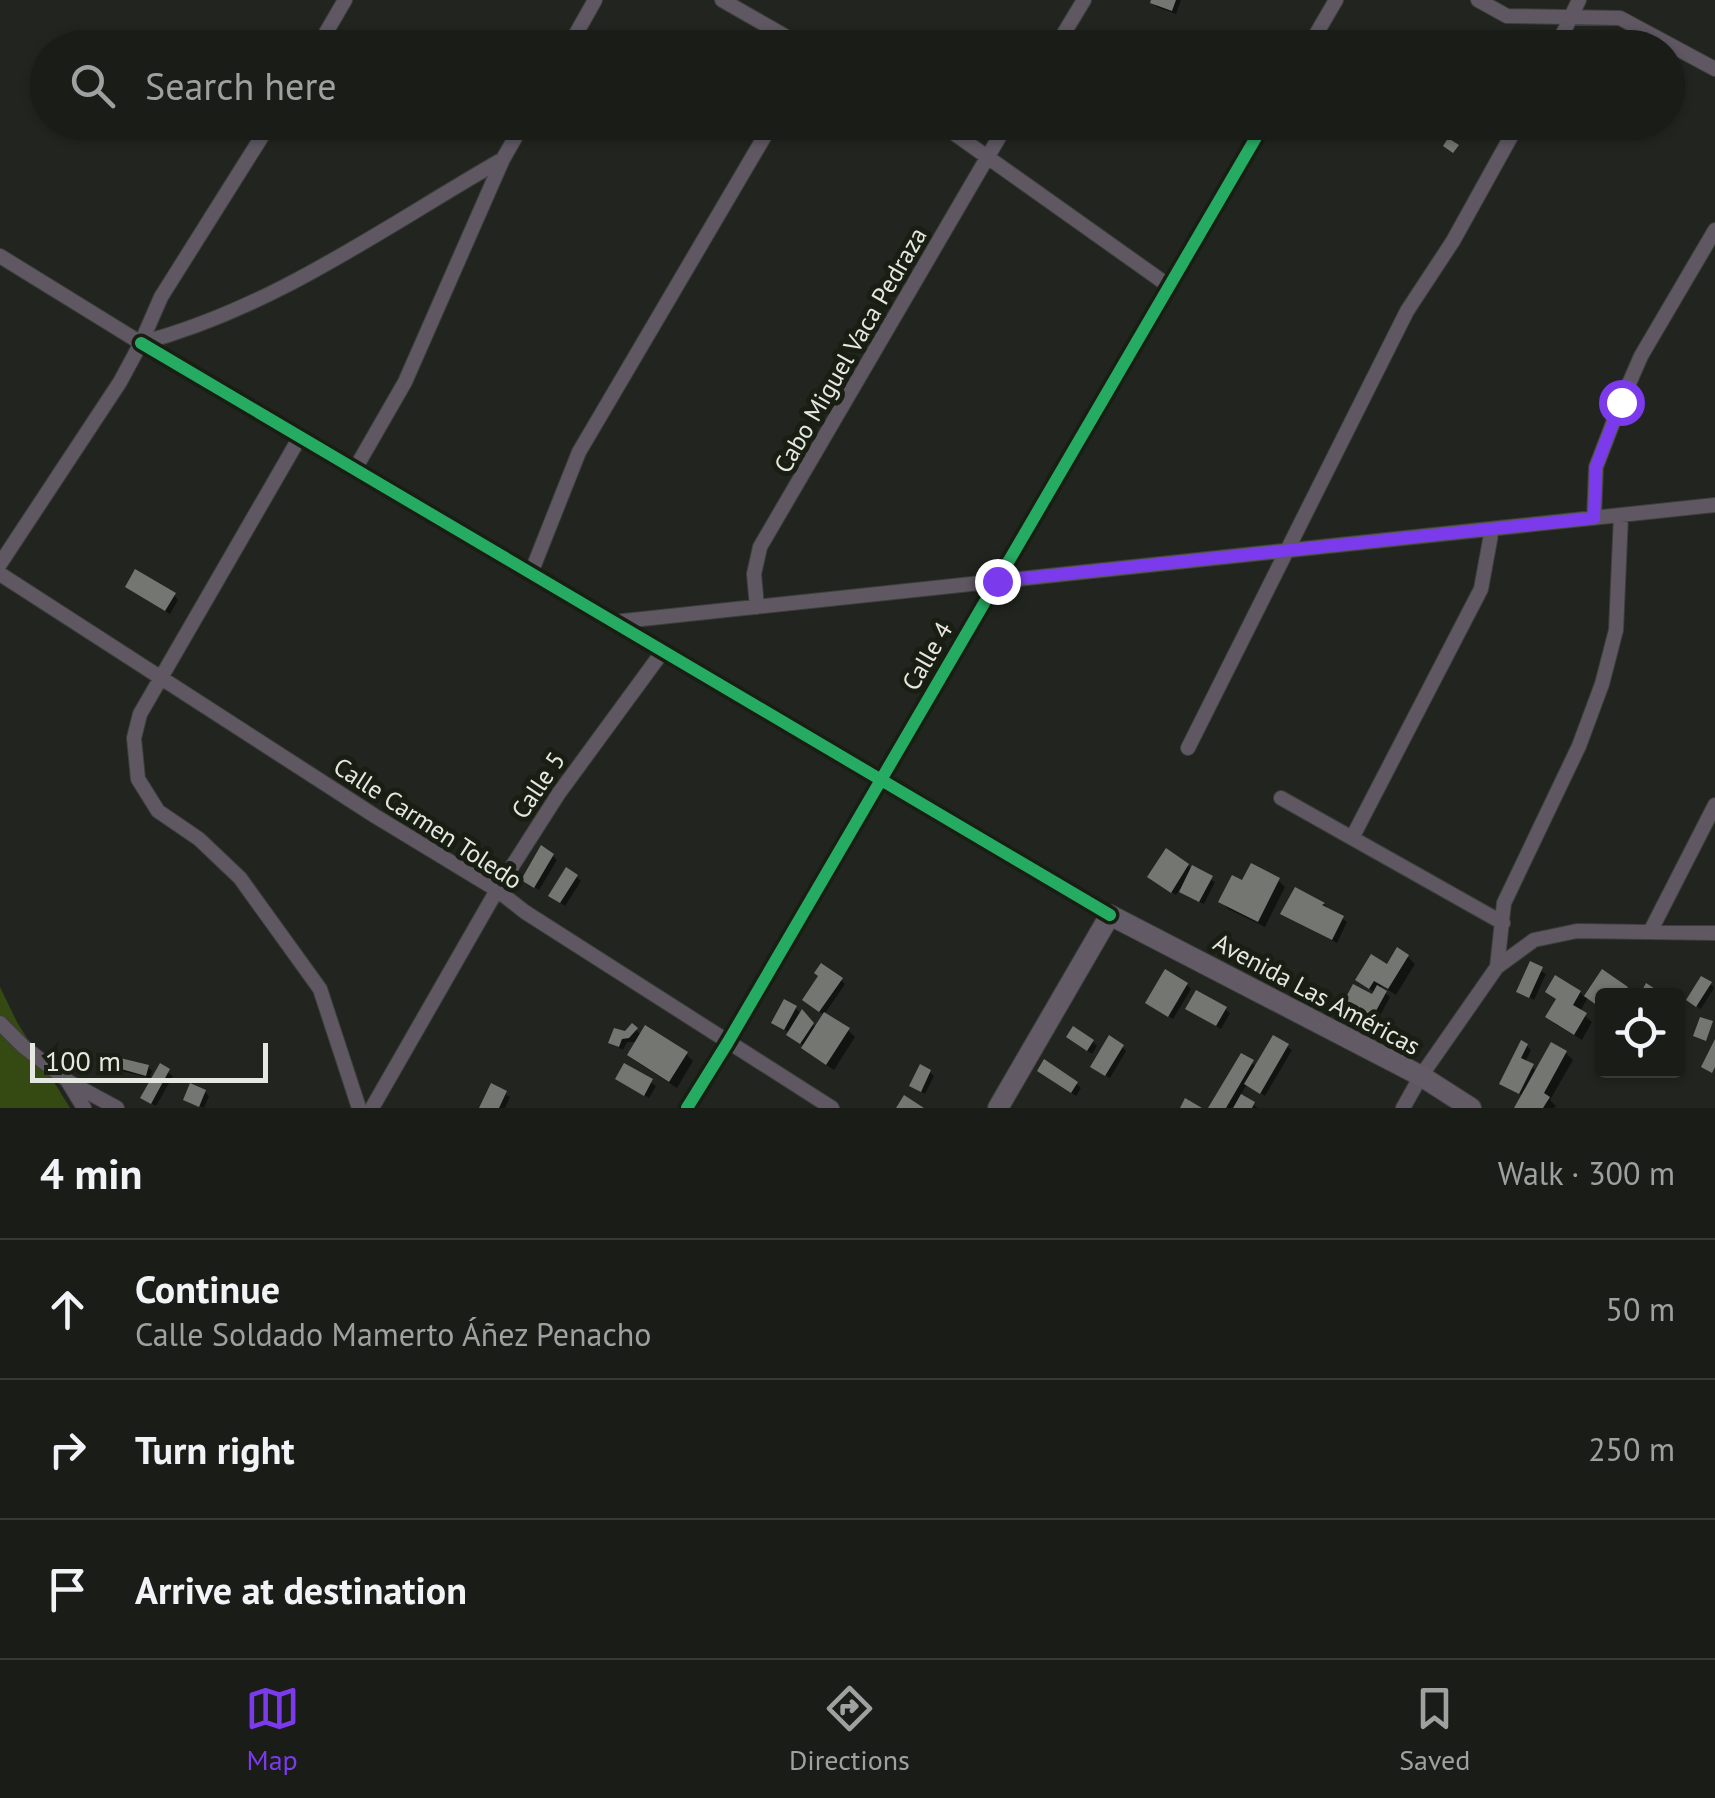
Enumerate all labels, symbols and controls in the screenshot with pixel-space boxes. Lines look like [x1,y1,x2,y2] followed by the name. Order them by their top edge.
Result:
[30,30,1685,140] search box
[65,58,120,113] icon: search
[145,61,337,110] text: Search here
[767,221,933,479] street label: Cabo Miguel Vaca Pedraza
[1599,380,1645,426] route start
[975,559,1021,605] route end
[895,616,960,696] street label: Calle 4
[504,745,572,825] street label: Calle 5
[328,750,528,896] street label: Calle Carmen Toledo
[1208,926,1426,1062] street label: Avenida Las Américas
[1595,988,1685,1078] map controls
[1595,988,1685,1078] button: locate
[30,1038,268,1082] scale bar
[45,1042,121,1079] text: 100 m
[40,1146,142,1201] text: 4 min
[1498,1152,1675,1194] text: Walk · 300 m
[135,1264,280,1313] text: Continue
[40,1282,95,1337] icon: ahead
[1606,1288,1675,1330] text: 50 m
[135,1313,651,1355] text: Calle Soldado Mamerto Áñez Penacho
[40,1422,95,1477] icon: right
[135,1425,295,1474] text: Turn right
[1588,1428,1675,1470] text: 250 m
[40,1562,95,1617] icon: arrive
[135,1565,467,1614] text: Arrive at destination
[245,1681,300,1778] tab: Map
[789,1681,910,1778] tab: Directions
[1399,1681,1470,1778] tab: Saved

